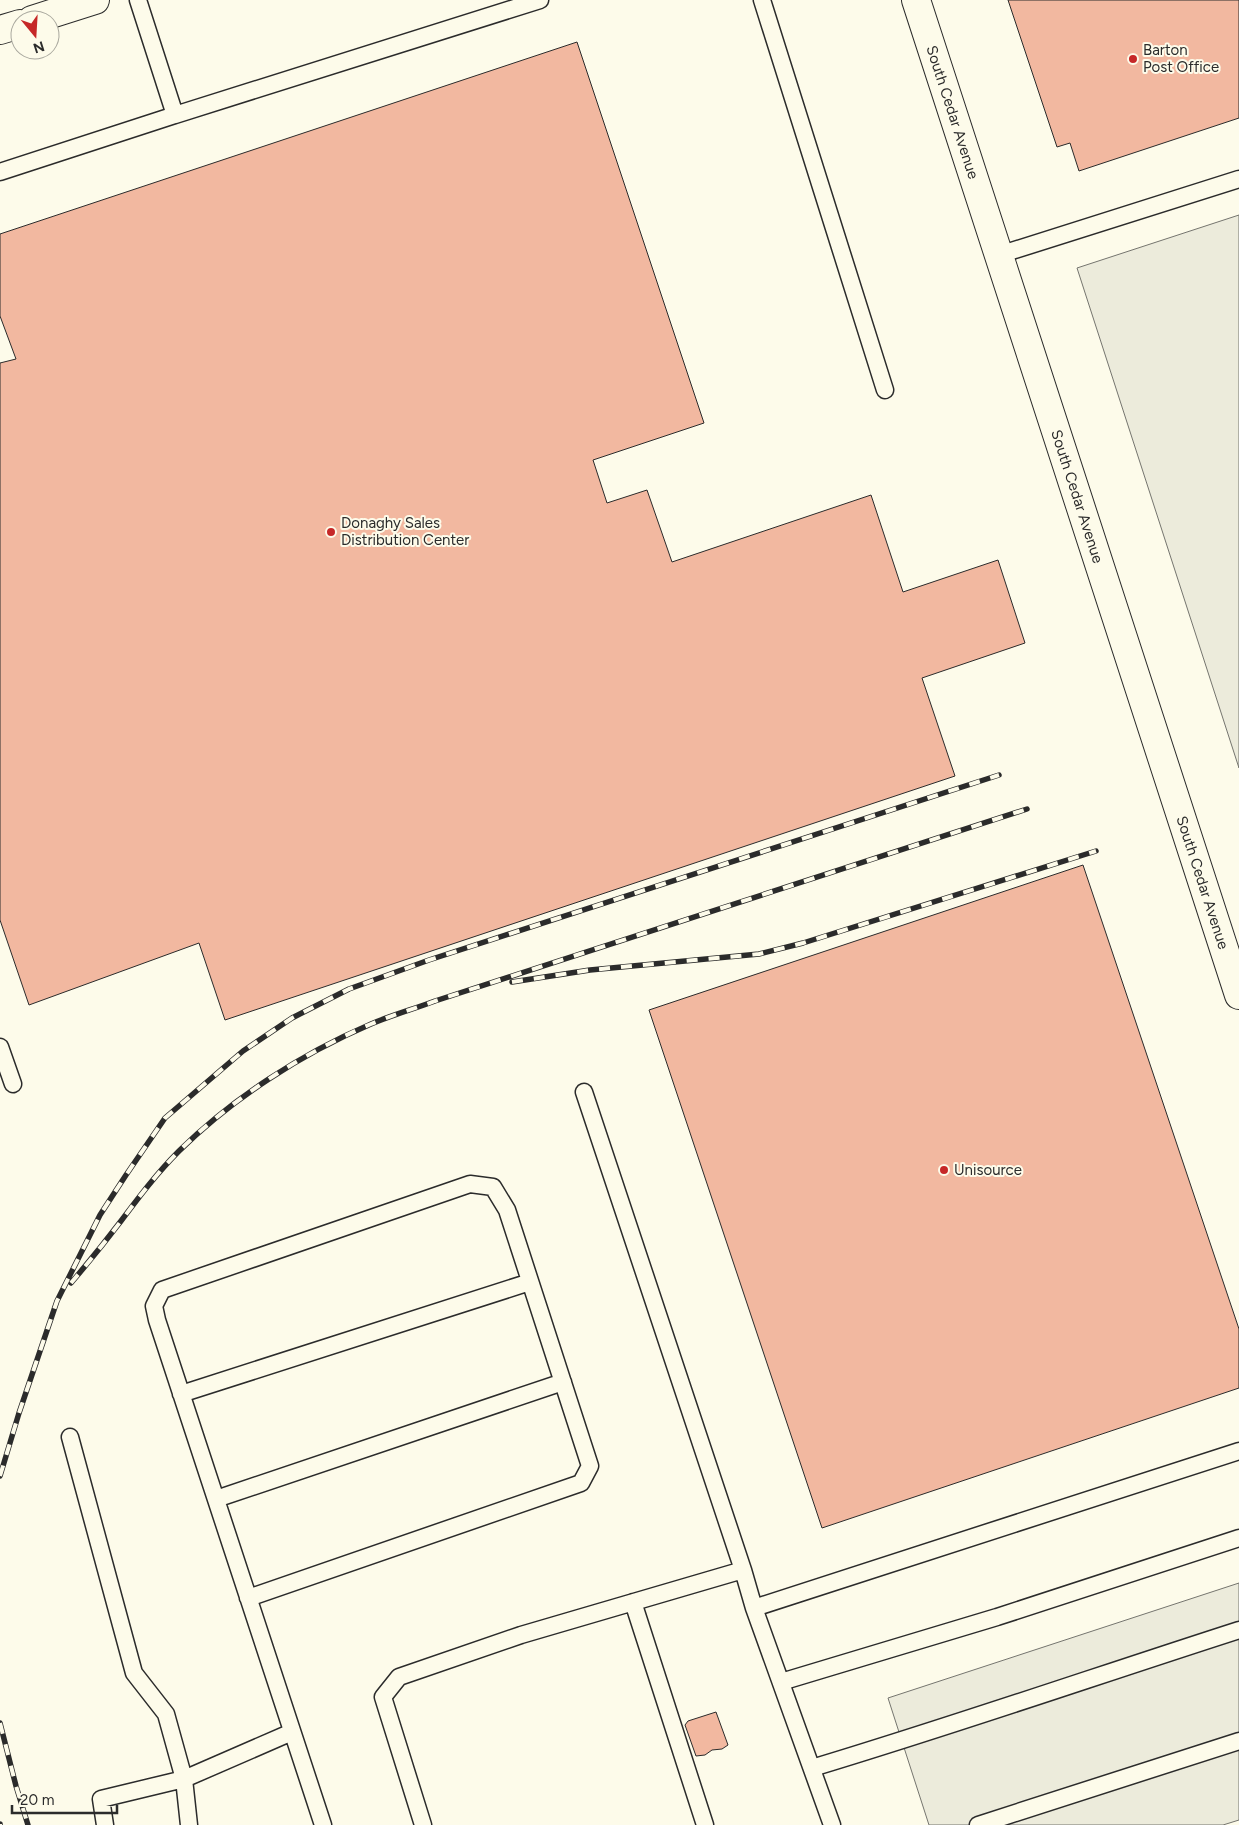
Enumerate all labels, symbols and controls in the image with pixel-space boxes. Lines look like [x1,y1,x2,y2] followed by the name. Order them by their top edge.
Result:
[10,10,60,60] north arrow
[31,37,47,57] text: N
[1143,41,1219,76] place label: Barton Post Office
[922,43,982,181] street label: South Cedar Avenue
[1127,53,1139,65] marker: Barton Post Office
[1047,428,1107,565] street label: South Cedar Avenue
[341,514,469,549] place label: Donaghy Sales Distribution Center
[325,526,337,538] marker: Donaghy Sales Distribution Center
[1172,814,1233,952] street label: South Cedar Avenue
[954,1161,1022,1179] place label: Unisource
[938,1164,950,1176] marker: Unisource
[12,1782,118,1814] scale bar
[20,1791,54,1809] text: 20 m

